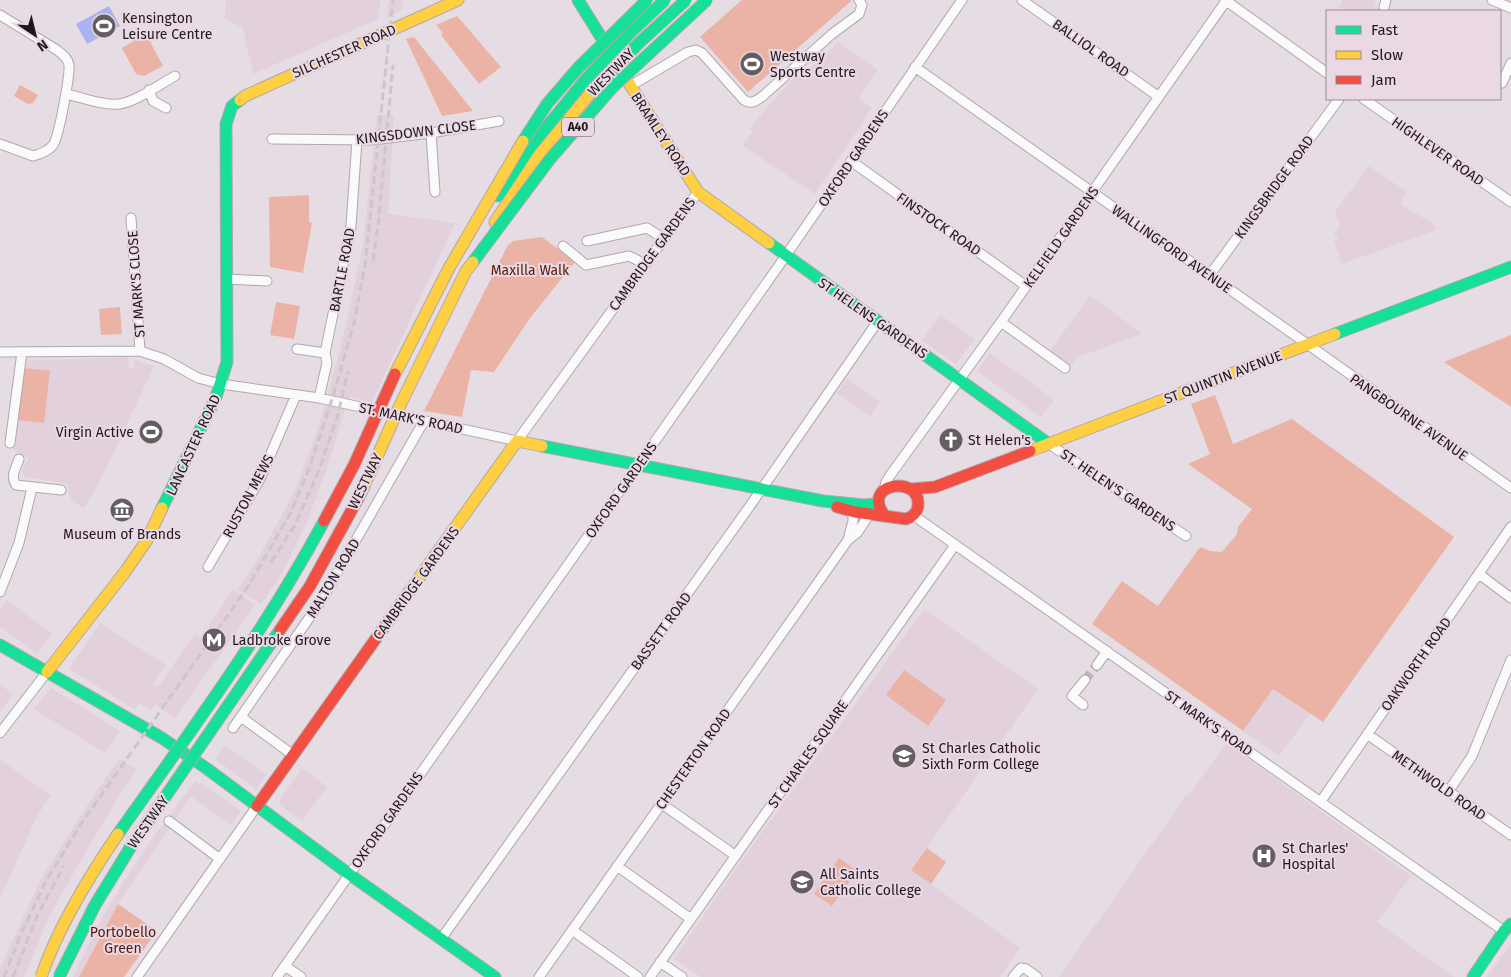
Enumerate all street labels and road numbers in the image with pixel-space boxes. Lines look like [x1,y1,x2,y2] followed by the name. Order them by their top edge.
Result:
[1049,16,1132,81] street label: BALLIOL ROAD
[290,21,399,82] street label: SILCHESTER ROAD
[584,45,639,100] street label: WESTWAY
[627,89,694,179] street label: BRAMLEY ROAD
[815,106,892,210] street label: OXFORD GARDENS
[1388,113,1487,190] street label: HIGHLEVER ROAD
[355,117,477,148] street label: KINGSDOWN CLOSE
[562,118,594,136] road number: A40
[1231,132,1318,242] street label: KINGSBRIDGE ROAD
[1020,183,1103,291] street label: KELFIELD GARDENS
[893,189,984,260] street label: FINSTOCK ROAD
[606,194,699,314] street label: CAMBRIDGE GARDENS
[1108,201,1235,297] street label: WALLINGFORD AVENUE
[326,227,359,313] street label: BARTLE ROAD
[124,230,149,338] street label: ST MARK'S CLOSE
[815,274,931,363] street label: ST HELENS GARDENS
[1162,347,1285,408] street label: ST QUINTIN AVENUE
[1347,370,1471,464] street label: PANGBOURNE AVENUE
[163,392,224,498] street label: LANCASTER ROAD
[357,399,464,438] street label: ST. MARK'S ROAD
[582,439,661,542] street label: OXFORD GARDENS
[1057,446,1179,535] street label: ST. HELEN'S GARDENS
[345,450,386,512] street label: WESTWAY
[219,451,278,541] street label: RUSTON MEWS
[370,523,463,643] street label: CAMBRIDGE GARDENS
[303,536,364,621] street label: MALTON ROAD
[627,589,695,674] street label: BASSETT ROAD
[1378,614,1455,714] street label: OAKWORTH ROAD
[1162,687,1256,760] street label: ST MARK'S ROAD
[765,697,852,812] street label: ST CHARLES SQUARE
[652,705,735,813] street label: CHESTERTON ROAD
[1388,747,1489,824] street label: METHWOLD ROAD
[348,769,427,872] street label: OXFORD GARDENS
[124,793,173,852] street label: WESTWAY

